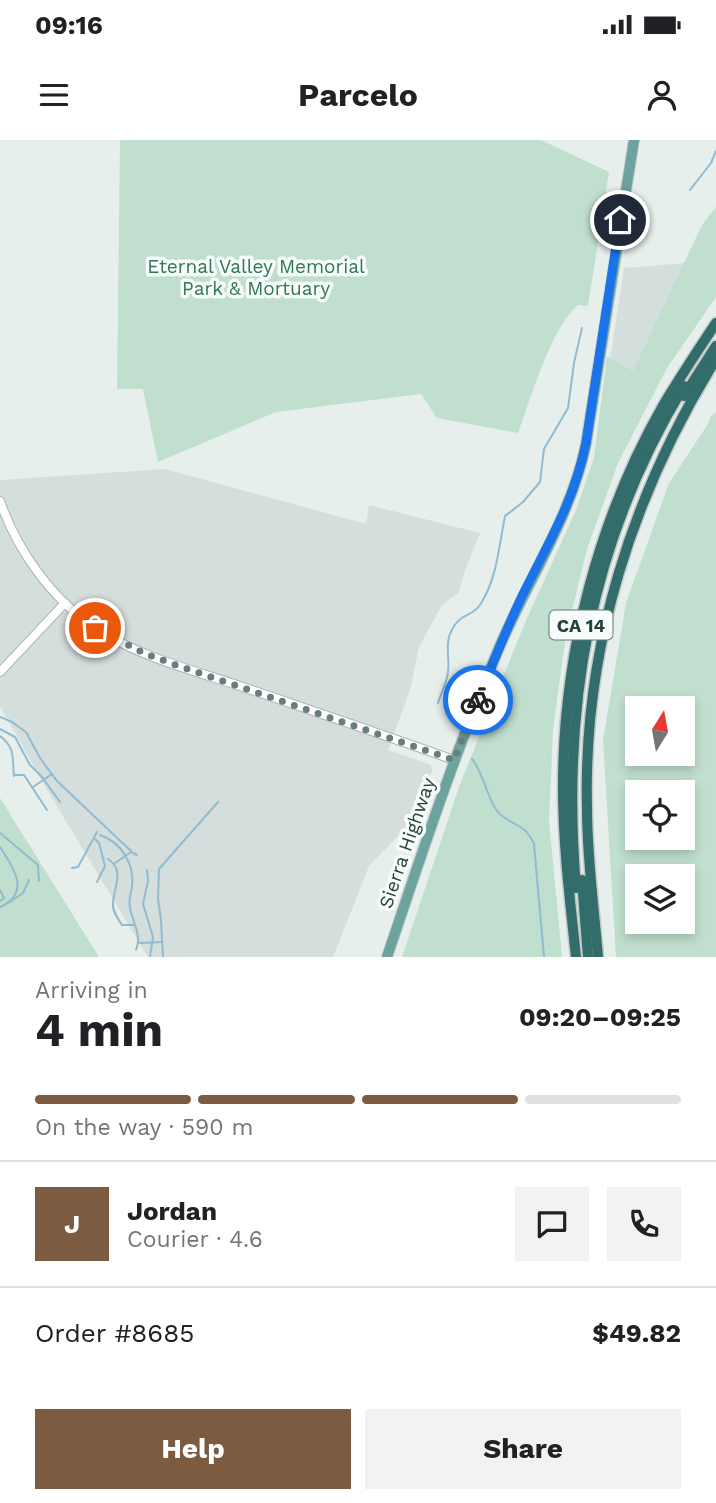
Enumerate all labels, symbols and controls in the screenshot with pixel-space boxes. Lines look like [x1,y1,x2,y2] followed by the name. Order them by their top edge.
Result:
[35,10,103,40] text: 09:16
[35,76,73,114] icon: menu
[298,76,418,114] text: Parcelo
[643,76,681,114] icon: person
[590,190,650,250] pin
[601,201,639,239] icon: home
[147,255,365,300] park label: Eternal Valley Memorial Park & Mortuary
[65,598,125,658] pin
[76,609,114,647] icon: bag
[550,611,612,640] road number: CA 14
[443,665,513,735] courier
[459,681,497,719] icon: bike
[625,696,695,766] north arrow
[625,696,695,934] map controls
[374,775,440,911] street label: Sierra Highway
[625,780,695,850] button: locate
[625,864,695,934] button: layers
[35,977,148,1004] text: Arriving in
[519,1002,681,1032] text: 09:20–09:25
[35,1003,163,1057] text: 4 min
[35,1114,253,1141] text: On the way · 590 m
[515,1187,589,1261] button: chat
[607,1187,681,1261] button: phone
[127,1196,217,1226] text: Jordan
[64,1209,80,1239] text: J
[127,1226,263,1253] text: Courier · 4.6
[35,1318,194,1348] text: Order #8685
[592,1318,681,1348] text: $49.82
[35,1409,351,1489] button: Help
[365,1409,681,1489] button: Share

